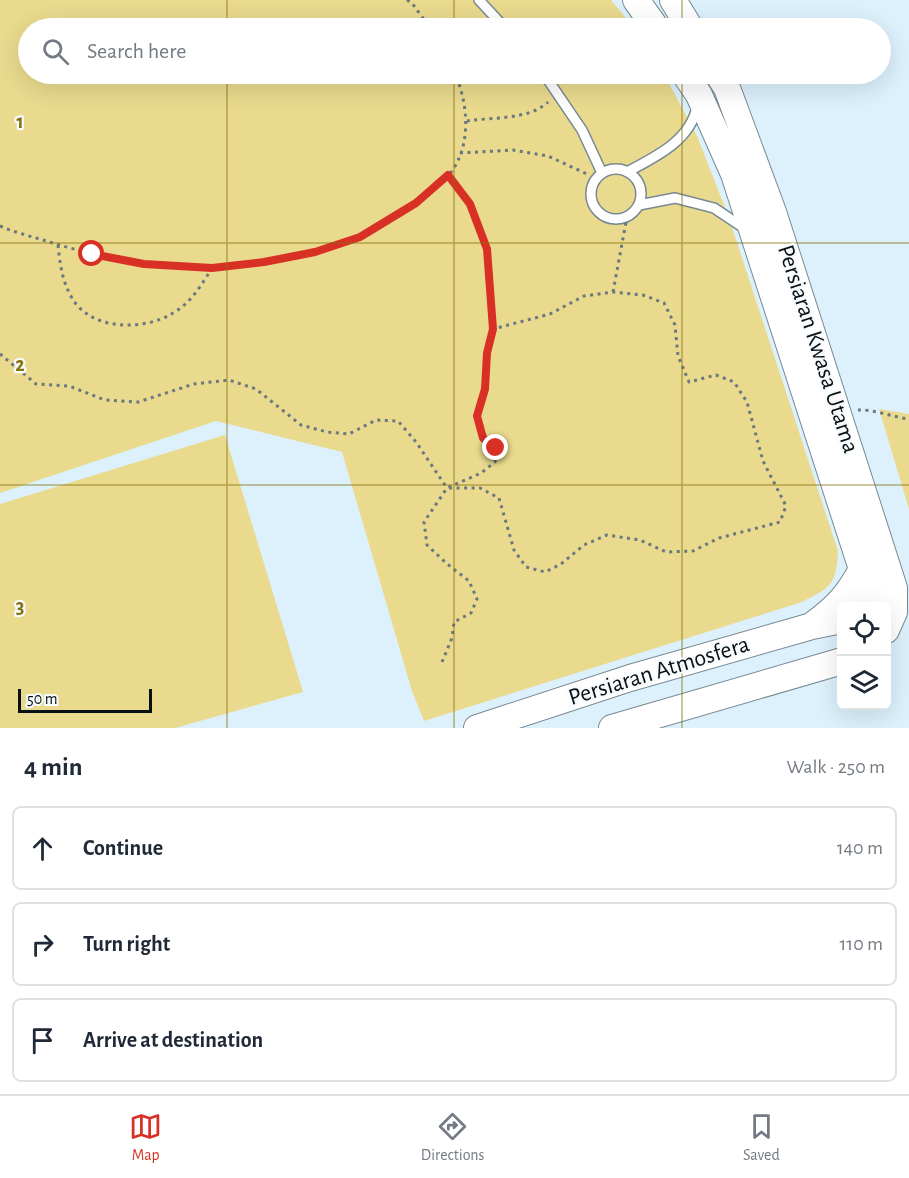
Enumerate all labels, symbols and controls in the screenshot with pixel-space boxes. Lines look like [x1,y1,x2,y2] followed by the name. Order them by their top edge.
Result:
[18,18,891,84] search box
[39,35,72,68] icon: search
[87,40,186,62] text: Search here
[16,112,24,132] text: 1
[78,240,104,266] route start
[773,242,863,456] street label: Persiaran Kwasa Utama
[15,355,25,375] text: 2
[482,434,508,460] route end
[16,597,24,617] text: 3
[837,602,891,710] map controls
[837,602,891,656] button: locate
[566,632,752,710] street label: Persiaran Atmosfera
[837,656,891,710] button: layers
[18,686,152,714] scale bar
[27,691,58,707] text: 50 m
[24,754,83,780] text: 4 min
[786,757,885,777] text: Walk · 250 m
[26,832,59,865] icon: ahead
[83,837,163,859] text: Continue
[837,838,883,858] text: 140 m
[26,928,59,961] icon: right
[83,933,170,955] text: Turn right
[839,934,883,954] text: 110 m
[26,1024,59,1057] icon: arrive
[83,1029,263,1051] text: Arrive at destination
[129,1110,162,1165] tab: Map
[421,1110,485,1165] tab: Directions
[743,1110,780,1165] tab: Saved

